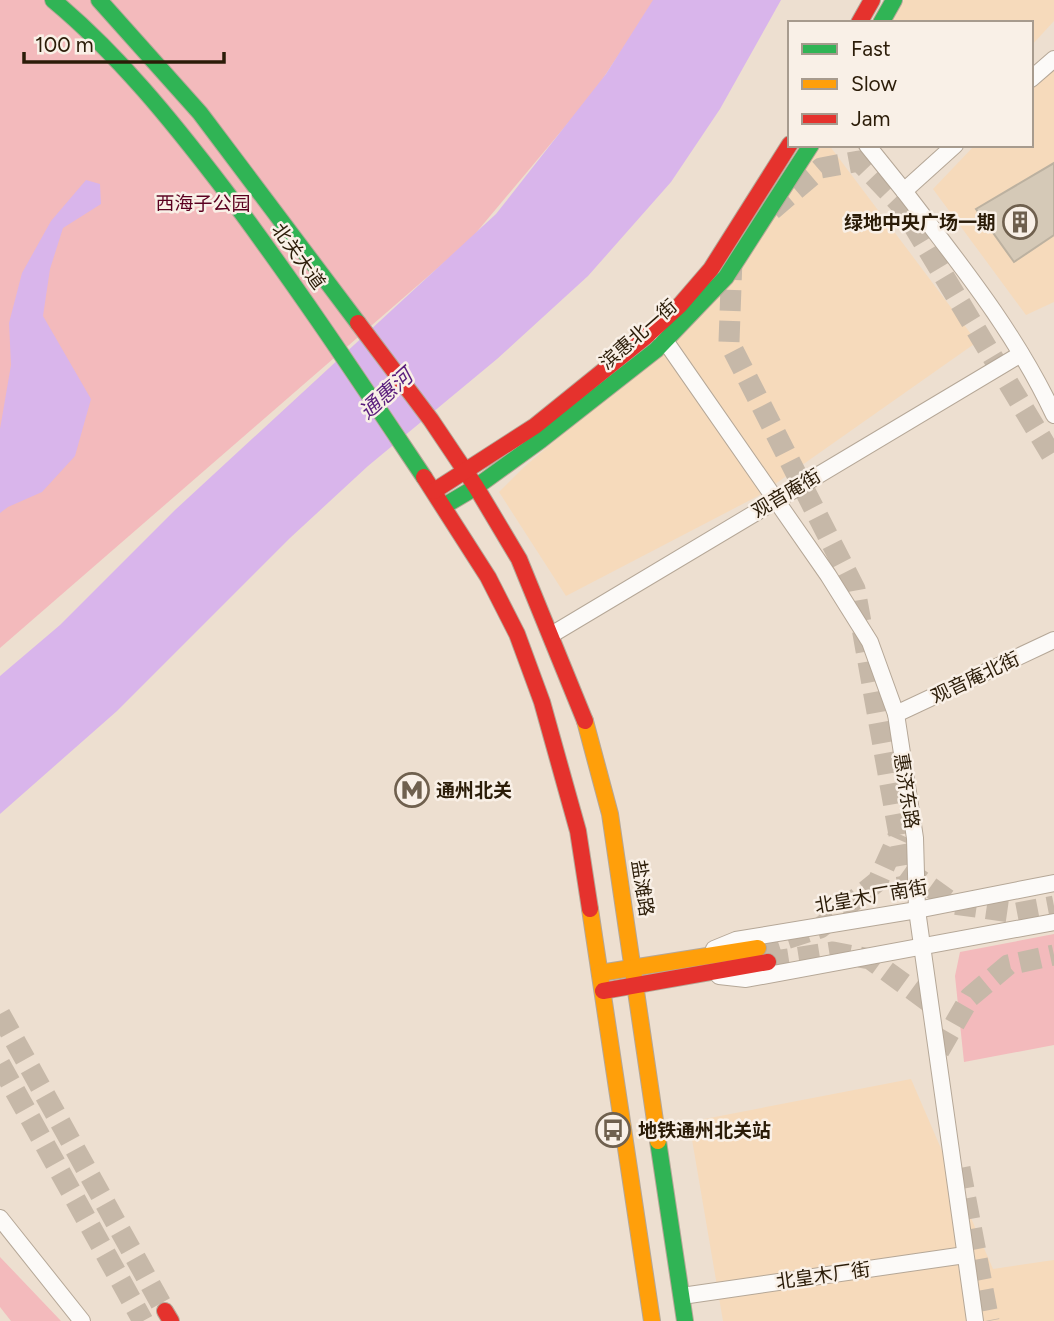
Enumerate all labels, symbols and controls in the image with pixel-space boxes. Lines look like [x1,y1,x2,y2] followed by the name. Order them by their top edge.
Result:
[24,21,224,65] scale bar
[788,21,1033,147] legend
[35,32,94,57] text: 100 m
[851,36,891,61] text: Fast
[851,71,897,96] text: Slow
[851,106,890,131] text: Jam
[155,192,251,215] park label: 西海子公园
[1001,203,1039,241] building icon: 绿地中央广场一期
[844,211,996,234] place label: 绿地中央广场一期
[267,219,330,294] street label: 北关大道
[595,295,682,374] street label: 滨惠北一街
[354,361,420,424] water label: 通惠河
[748,464,825,523] street label: 观音庵街
[927,647,1023,708] street label: 观音庵北街
[889,752,924,830] street label: 惠济东路
[393,771,431,809] metro station icon: 通州北关
[436,779,512,802] place label: 通州北关
[627,858,658,918] street label: 盐滩路
[813,875,929,918] street label: 北皇木厂南街
[594,1111,632,1149] bus stop icon: 地铁通州北关站
[638,1119,771,1142] place label: 地铁通州北关站
[774,1257,872,1293] street label: 北皇木厂街

